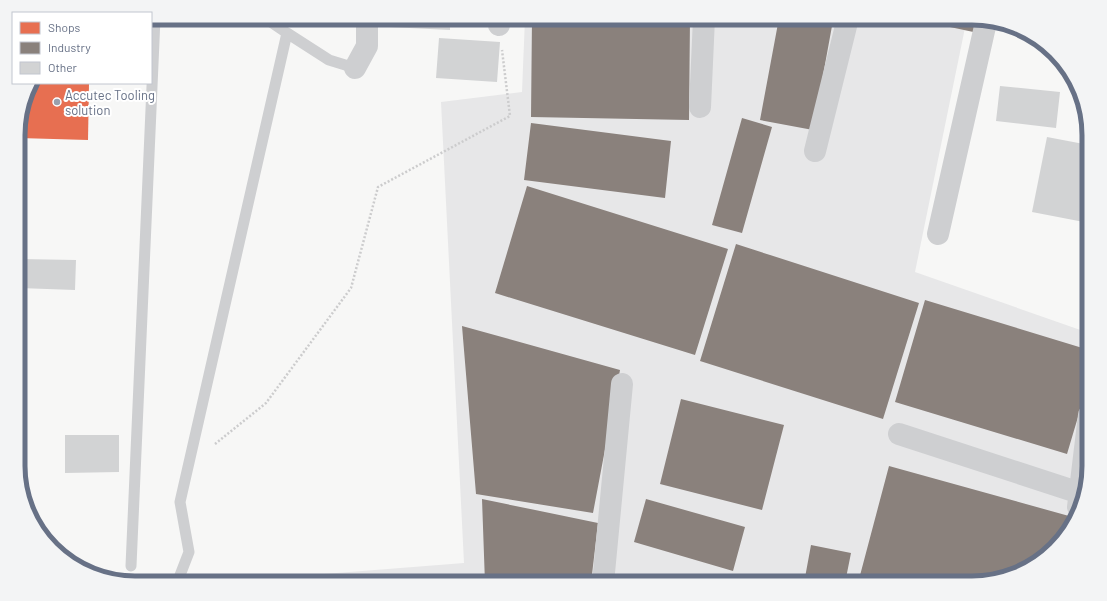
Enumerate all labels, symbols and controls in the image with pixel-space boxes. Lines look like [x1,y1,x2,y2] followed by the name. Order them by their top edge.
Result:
[12,12,152,84] legend
[48,20,81,34] text: Shops
[48,40,91,54] text: Industry
[48,60,78,74] text: Other
[65,87,155,118] place label: Accutec Tooling solution
[52,97,62,107] marker: Accutec Tooling solution

